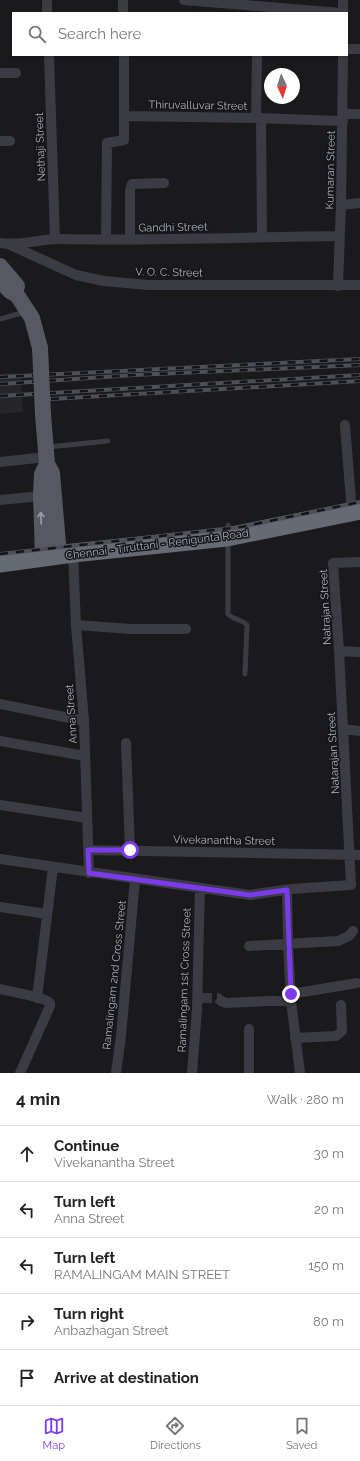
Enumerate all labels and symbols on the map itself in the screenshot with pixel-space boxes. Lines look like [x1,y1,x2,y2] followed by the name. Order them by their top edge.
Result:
[264,68,300,104] north arrow
[148,98,248,113] street label: Thiruvalluvar Street
[33,112,48,182] street label: Nethaji Street
[323,130,338,210] street label: Kumaran Street
[138,220,208,235] street label: Gandhi Street
[135,265,203,280] street label: V. O. C. Street
[38,512,45,525] one-way arrow
[65,527,249,562] street label: Chennai - Tiruttani - Renigunta Road
[317,568,334,645] street label: Natrajan Street
[63,683,80,744] street label: Anna Street
[325,711,342,794] street label: Natarajan Street
[173,833,275,848] street label: Vivekanantha Street
[121,841,139,859] route start
[100,899,129,1050] street label: Ramalingam 2nd Cross Street
[175,907,194,1053] street label: Ramalingam 1st Cross Street
[282,985,300,1003] route end

